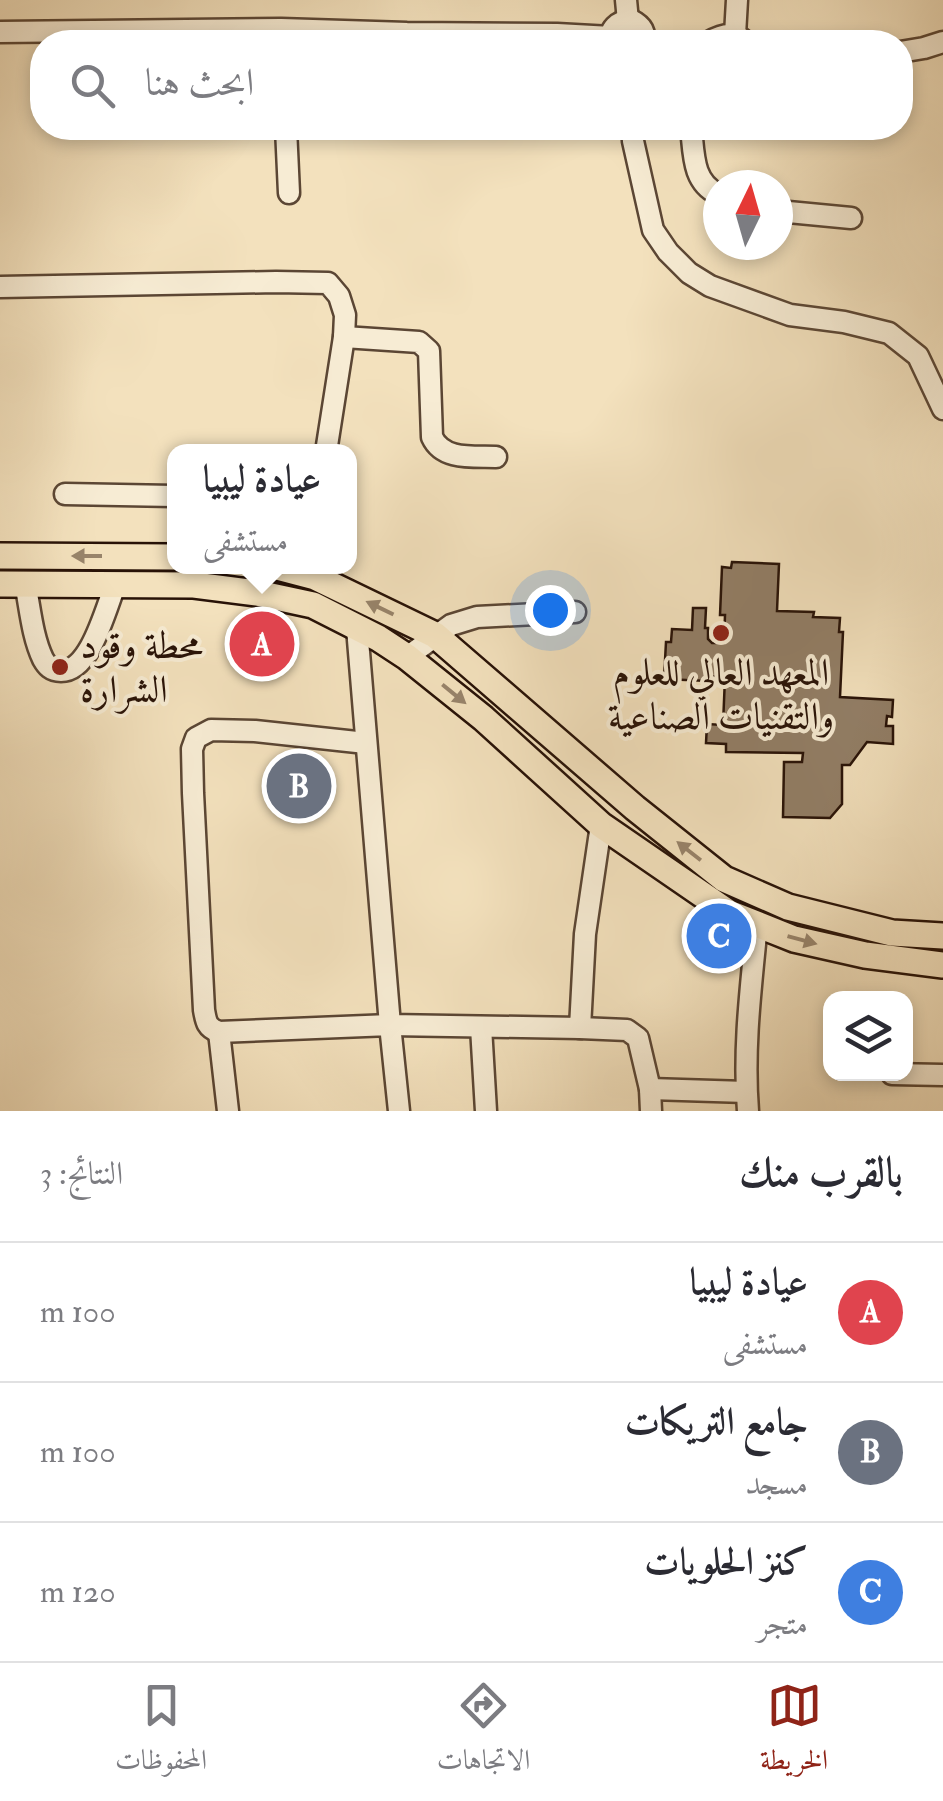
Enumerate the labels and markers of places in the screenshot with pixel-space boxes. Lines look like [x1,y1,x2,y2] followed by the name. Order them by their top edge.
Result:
[230,606,294,682] pin: A
[80,622,203,714] place label: محطة وقود الشرارة
[710,622,732,644] marker: المعهد العالي للعلوم والتقنيات الصناعية
[608,649,834,741] place label: المعهد العالي للعلوم والتقنيات الصناعية
[49,656,71,678] marker: محطة وقود الشرارة
[266,748,332,824] pin: B
[686,898,752,974] pin: C

